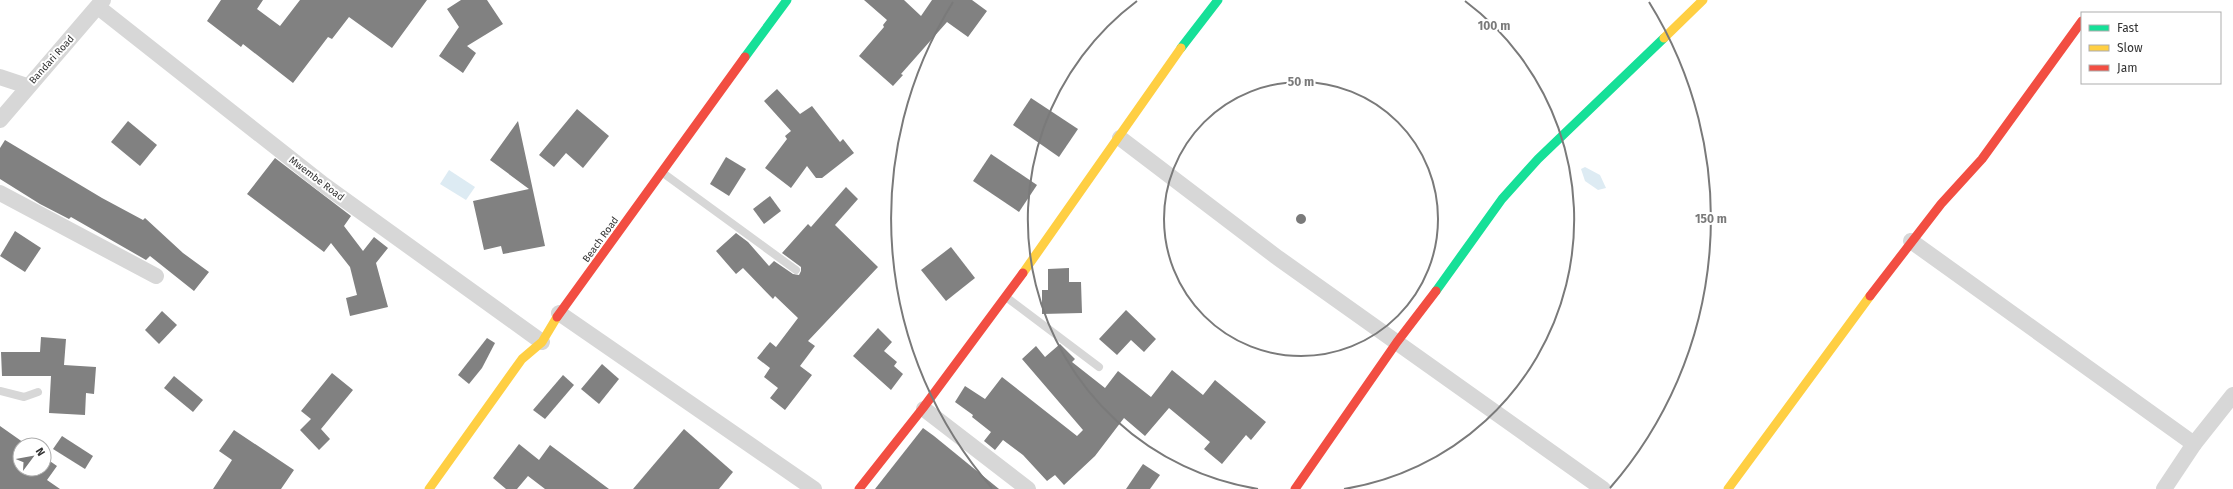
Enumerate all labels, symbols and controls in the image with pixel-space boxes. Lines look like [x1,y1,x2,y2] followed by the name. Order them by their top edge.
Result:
[2081,12,2221,84] legend
[1478,19,1510,33] text: 100 m
[2117,21,2139,35] text: Fast
[27,33,77,86] street label: Bandari Road
[2117,41,2143,55] text: Slow
[2117,61,2137,75] text: Jam
[1288,75,1314,89] text: 50 m
[286,154,346,203] street label: Mwembe Road
[1294,212,1308,226] centre of rings
[1695,212,1727,226] text: 150 m
[580,215,621,265] street label: Beach Road
[12,437,52,477] north arrow
[33,445,48,459] text: N

